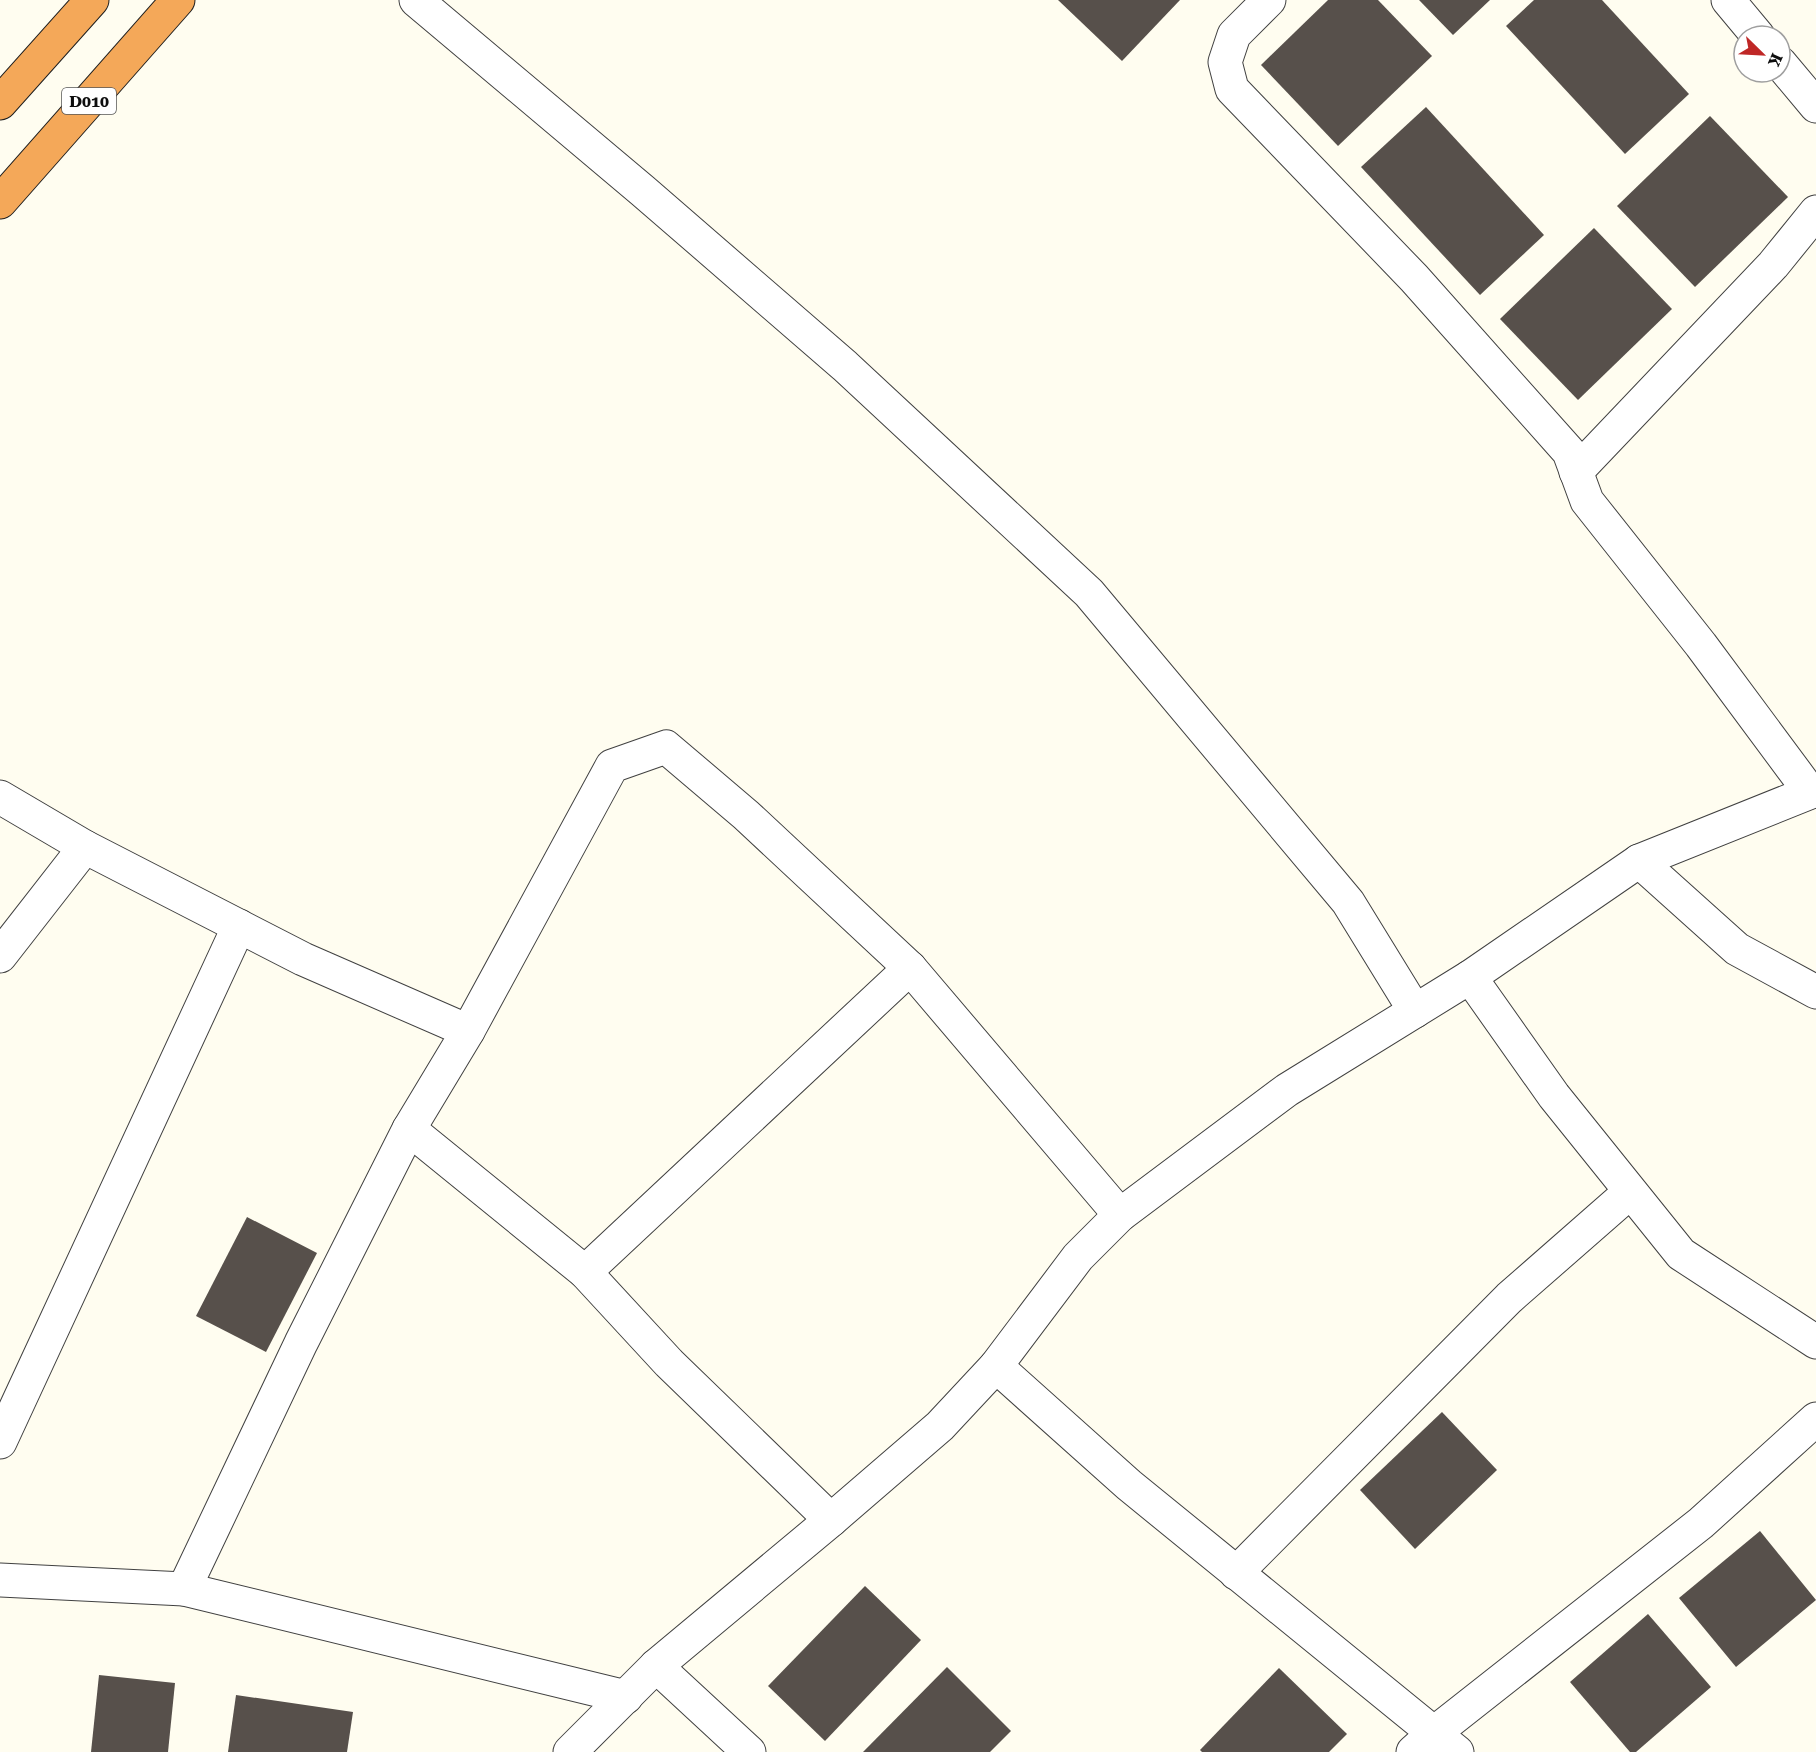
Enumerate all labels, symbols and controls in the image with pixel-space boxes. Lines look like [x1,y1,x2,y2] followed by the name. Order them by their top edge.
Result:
[1732,24,1792,84] north arrow
[1764,50,1786,70] text: K
[62,88,116,114] road number: D010

